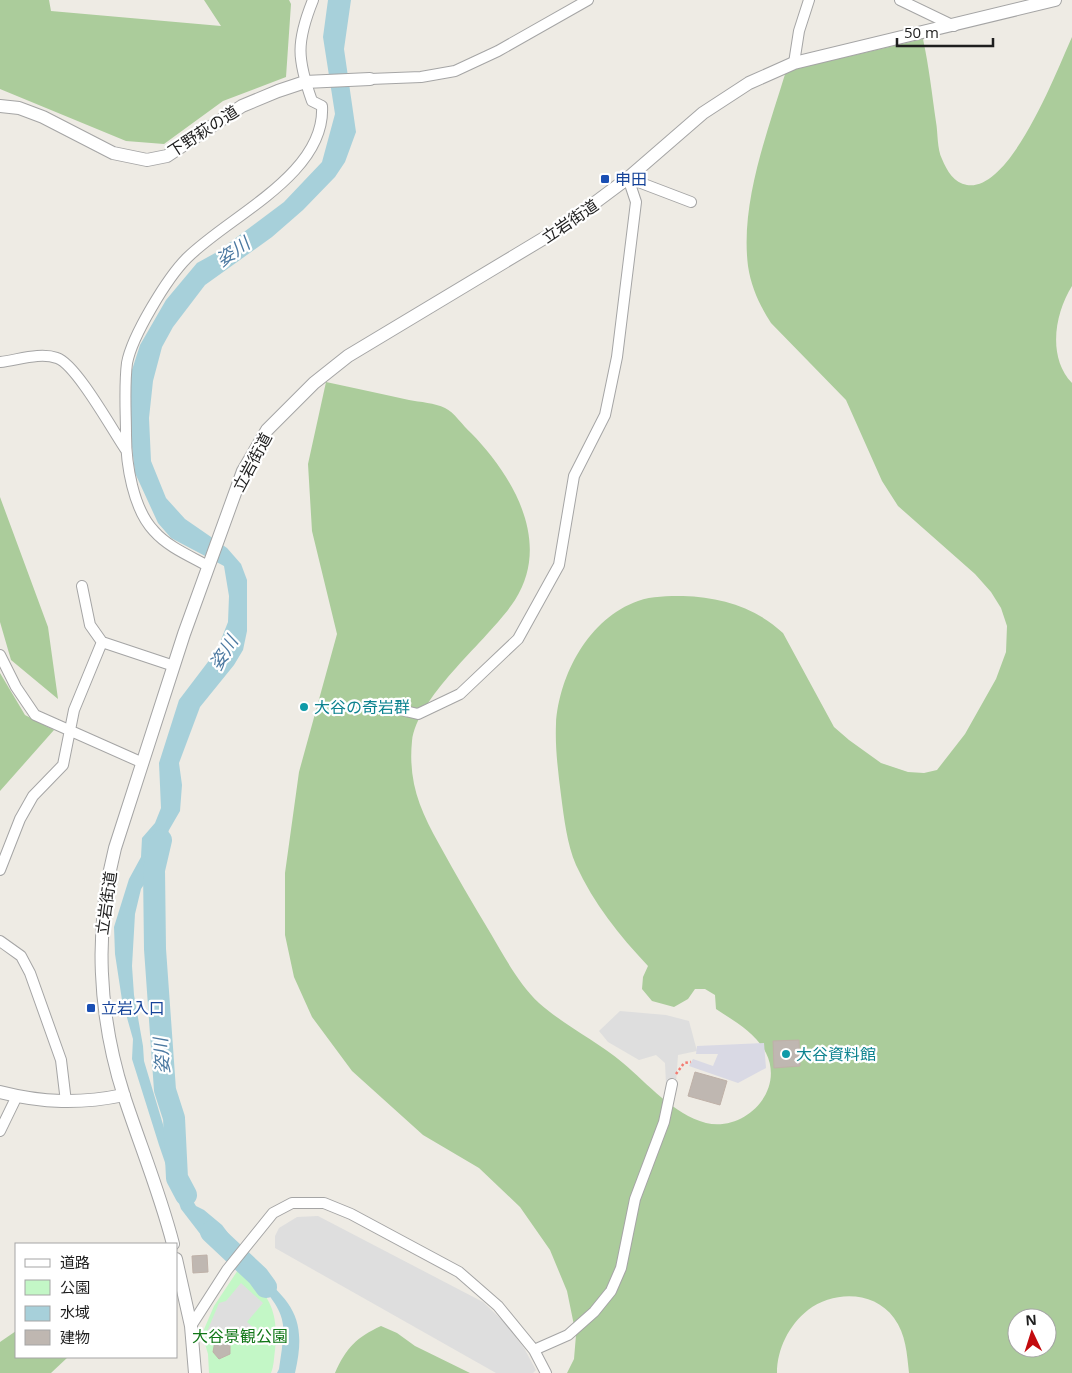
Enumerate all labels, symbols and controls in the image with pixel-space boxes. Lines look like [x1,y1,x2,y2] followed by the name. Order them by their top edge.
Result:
[897,15,993,47] scale bar
[904,22,939,42] text: 50 m
[163,100,243,162] street label: 下野萩の道
[615,168,647,190] place label: 申田
[599,173,611,185] marker: 申田
[537,194,603,248] street label: 立岩街道
[211,230,256,271] water label: 姿川
[227,429,277,495] street label: 立岩街道
[203,629,244,674] water label: 姿川
[314,696,410,718] place label: 大谷の奇岩群
[298,701,310,713] marker: 大谷の奇岩群
[91,870,121,936] street label: 立岩街道
[101,997,165,1019] place label: 立岩入口
[85,1002,97,1014] marker: 立岩入口
[148,1035,174,1075] water label: 姿川
[796,1043,876,1065] place label: 大谷資料館
[780,1048,792,1060] marker: 大谷資料館
[15,1243,178,1358] legend
[60,1252,90,1272] text: 道路
[60,1277,90,1297] text: 公園
[60,1302,90,1322] text: 水域
[1007,1308,1057,1358] north arrow
[1025,1310,1037,1329] text: N
[192,1325,288,1347] park label: 大谷景観公園
[60,1327,90,1347] text: 建物

